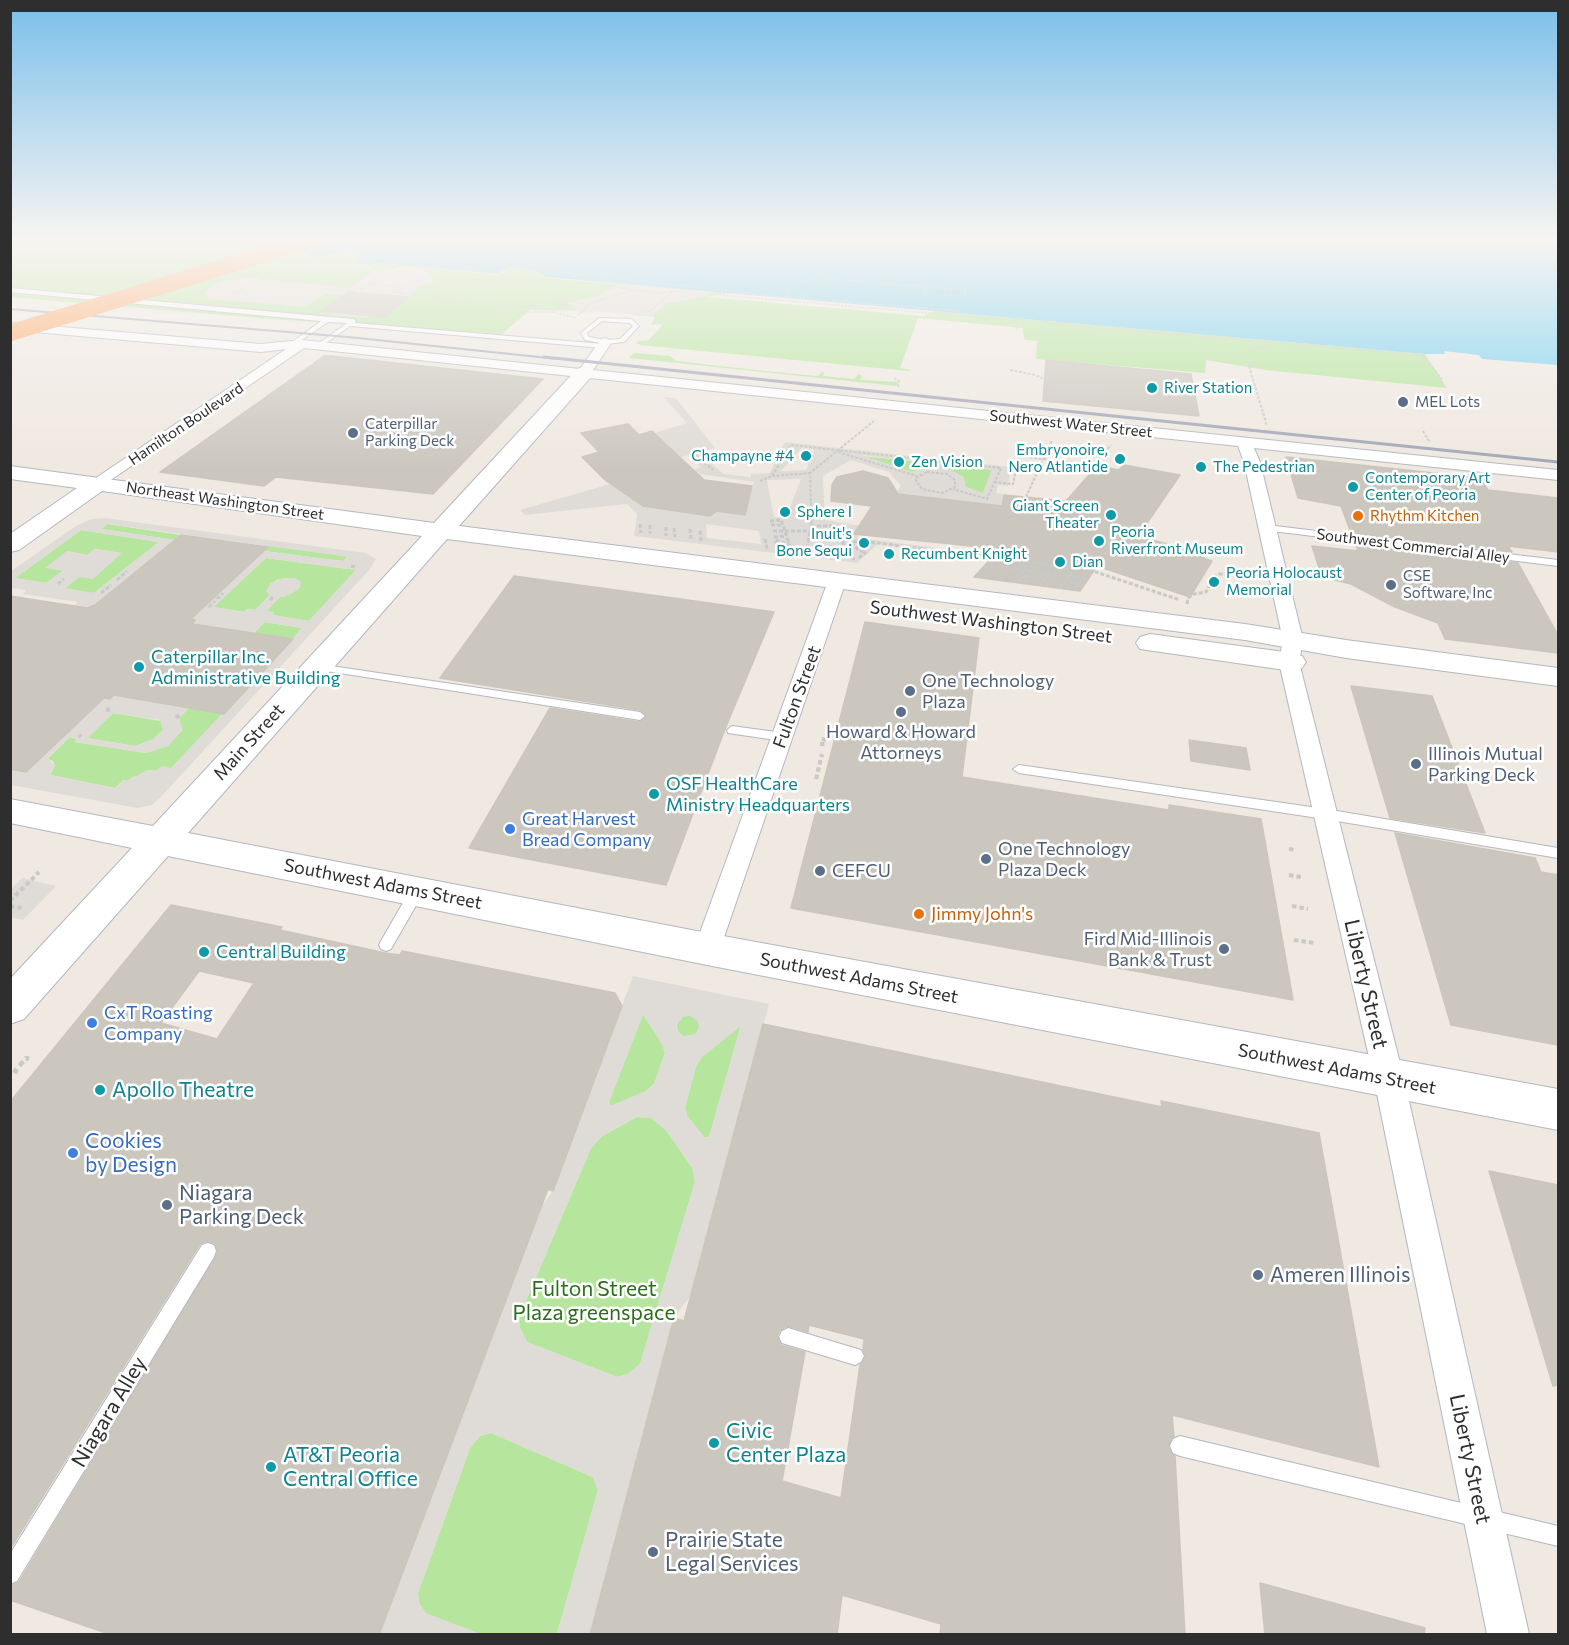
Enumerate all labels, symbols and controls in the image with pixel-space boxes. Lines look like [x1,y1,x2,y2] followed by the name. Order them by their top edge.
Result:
[125,379,247,469] street label: Hamilton Boulevard
[1164,379,1252,397] place label: River Station
[1145,381,1159,395] marker: River Station
[1415,393,1480,411] place label: MEL Lots
[1396,395,1410,409] marker: MEL Lots
[989,406,1153,442] street label: Southwest Water Street
[365,415,454,450] place label: Caterpillar Parking Deck
[346,426,360,440] marker: Caterpillar Parking Deck
[1008,441,1108,476] place label: Embryonoire, Nero Atlantide
[691,447,794,465] place label: Champayne #4
[799,449,813,463] marker: Champayne #4
[1113,452,1127,466] marker: Embryonoire, Nero Atlantide
[911,453,983,471] place label: Zen Vision
[892,455,906,469] marker: Zen Vision
[1213,458,1315,476] place label: The Pedestrian
[1194,460,1208,474] marker: The Pedestrian
[1365,469,1491,504] place label: Contemporary Art Center of Peoria
[125,478,325,524] street label: Northeast Washington Street
[1346,480,1360,494] marker: Contemporary Art Center of Peoria
[1012,497,1099,532] place label: Giant Screen Theater
[797,503,852,521] place label: Sphere I
[778,505,792,519] marker: Sphere I
[1370,507,1479,525] place label: Rhythm Kitchen
[1104,508,1118,522] marker: Giant Screen Theater
[1351,509,1365,523] marker: Rhythm Kitchen
[1111,523,1243,558] place label: Peoria Riverfront Museum
[776,525,852,560] place label: Inuit's Bone Sequi
[1315,525,1511,567] street label: Southwest Commercial Alley
[1092,534,1106,548] marker: Peoria Riverfront Museum
[857,536,871,550] marker: Inuit's Bone Sequi
[901,545,1027,563] place label: Recumbent Knight
[882,547,896,561] marker: Recumbent Knight
[1072,553,1103,571] place label: Dian
[1053,555,1067,569] marker: Dian
[1226,564,1342,599] place label: Peoria Holocaust Memorial
[1403,567,1492,602] place label: CSE Software, Inc
[1207,575,1221,589] marker: Peoria Holocaust Memorial
[1384,578,1398,592] marker: CSE Software, Inc
[869,596,1113,648] street label: Southwest Washington Street
[768,643,826,751] street label: Fulton Street
[151,646,340,688] place label: Caterpillar Inc. Administrative Building
[132,660,146,674] marker: Caterpillar Inc. Administrative Building
[922,670,1054,712] place label: One Technology Plaza
[903,684,917,698] marker: One Technology Plaza
[209,699,289,785] street label: Main Street
[894,705,908,719] marker: Howard & Howard Attorneys
[826,721,976,764] place label: Howard & Howard Attorneys
[1428,743,1543,786] place label: Illinois Mutual Parking Deck
[1409,757,1423,771] marker: Illinois Mutual Parking Deck
[666,773,850,816] place label: OSF HealthCare Ministry Headquarters
[647,787,661,801] marker: OSF HealthCare Ministry Headquarters
[522,808,652,850] place label: Great Harvest Bread Company
[503,822,517,836] marker: Great Harvest Bread Company
[998,838,1130,880] place label: One Technology Plaza Deck
[979,852,993,866] marker: One Technology Plaza Deck
[282,854,484,914] street label: Southwest Adams Street
[832,860,891,882] place label: CEFCU
[813,864,827,878] marker: CEFCU
[931,903,1033,925] place label: Jimmy John's
[912,907,926,921] marker: Jimmy John's
[1339,917,1393,1051] street label: Liberty Street
[1084,928,1212,970] place label: Fird Mid-Illinois Bank & Trust
[216,941,346,963] place label: Central Building
[1217,942,1231,956] marker: Fird Mid-Illinois Bank & Trust
[197,945,211,959] marker: Central Building
[758,948,960,1008] street label: Southwest Adams Street
[104,1002,213,1044] place label: CxT Roasting Company
[85,1016,99,1030] marker: CxT Roasting Company
[1236,1039,1438,1099] street label: Southwest Adams Street
[112,1077,254,1103] place label: Apollo Theatre
[93,1083,107,1097] marker: Apollo Theatre
[85,1128,177,1178] place label: Cookies by Design
[66,1146,80,1160] marker: Cookies by Design
[179,1180,304,1230] place label: Niagara Parking Deck
[160,1198,174,1212] marker: Niagara Parking Deck
[1270,1262,1411,1288] place label: Ameren Illinois
[1251,1268,1265,1282] marker: Ameren Illinois
[513,1276,675,1326] park label: Fulton Street Plaza greenspace
[66,1352,152,1472] street label: Niagara Alley
[1444,1392,1496,1526] street label: Liberty Street
[726,1418,846,1468] place label: Civic Center Plaza
[707,1436,721,1450] marker: Civic Center Plaza
[283,1442,418,1492] place label: AT&T Peoria Central Office
[264,1460,278,1474] marker: AT&T Peoria Central Office
[665,1527,799,1577] place label: Prairie State Legal Services
[646,1545,660,1559] marker: Prairie State Legal Services

